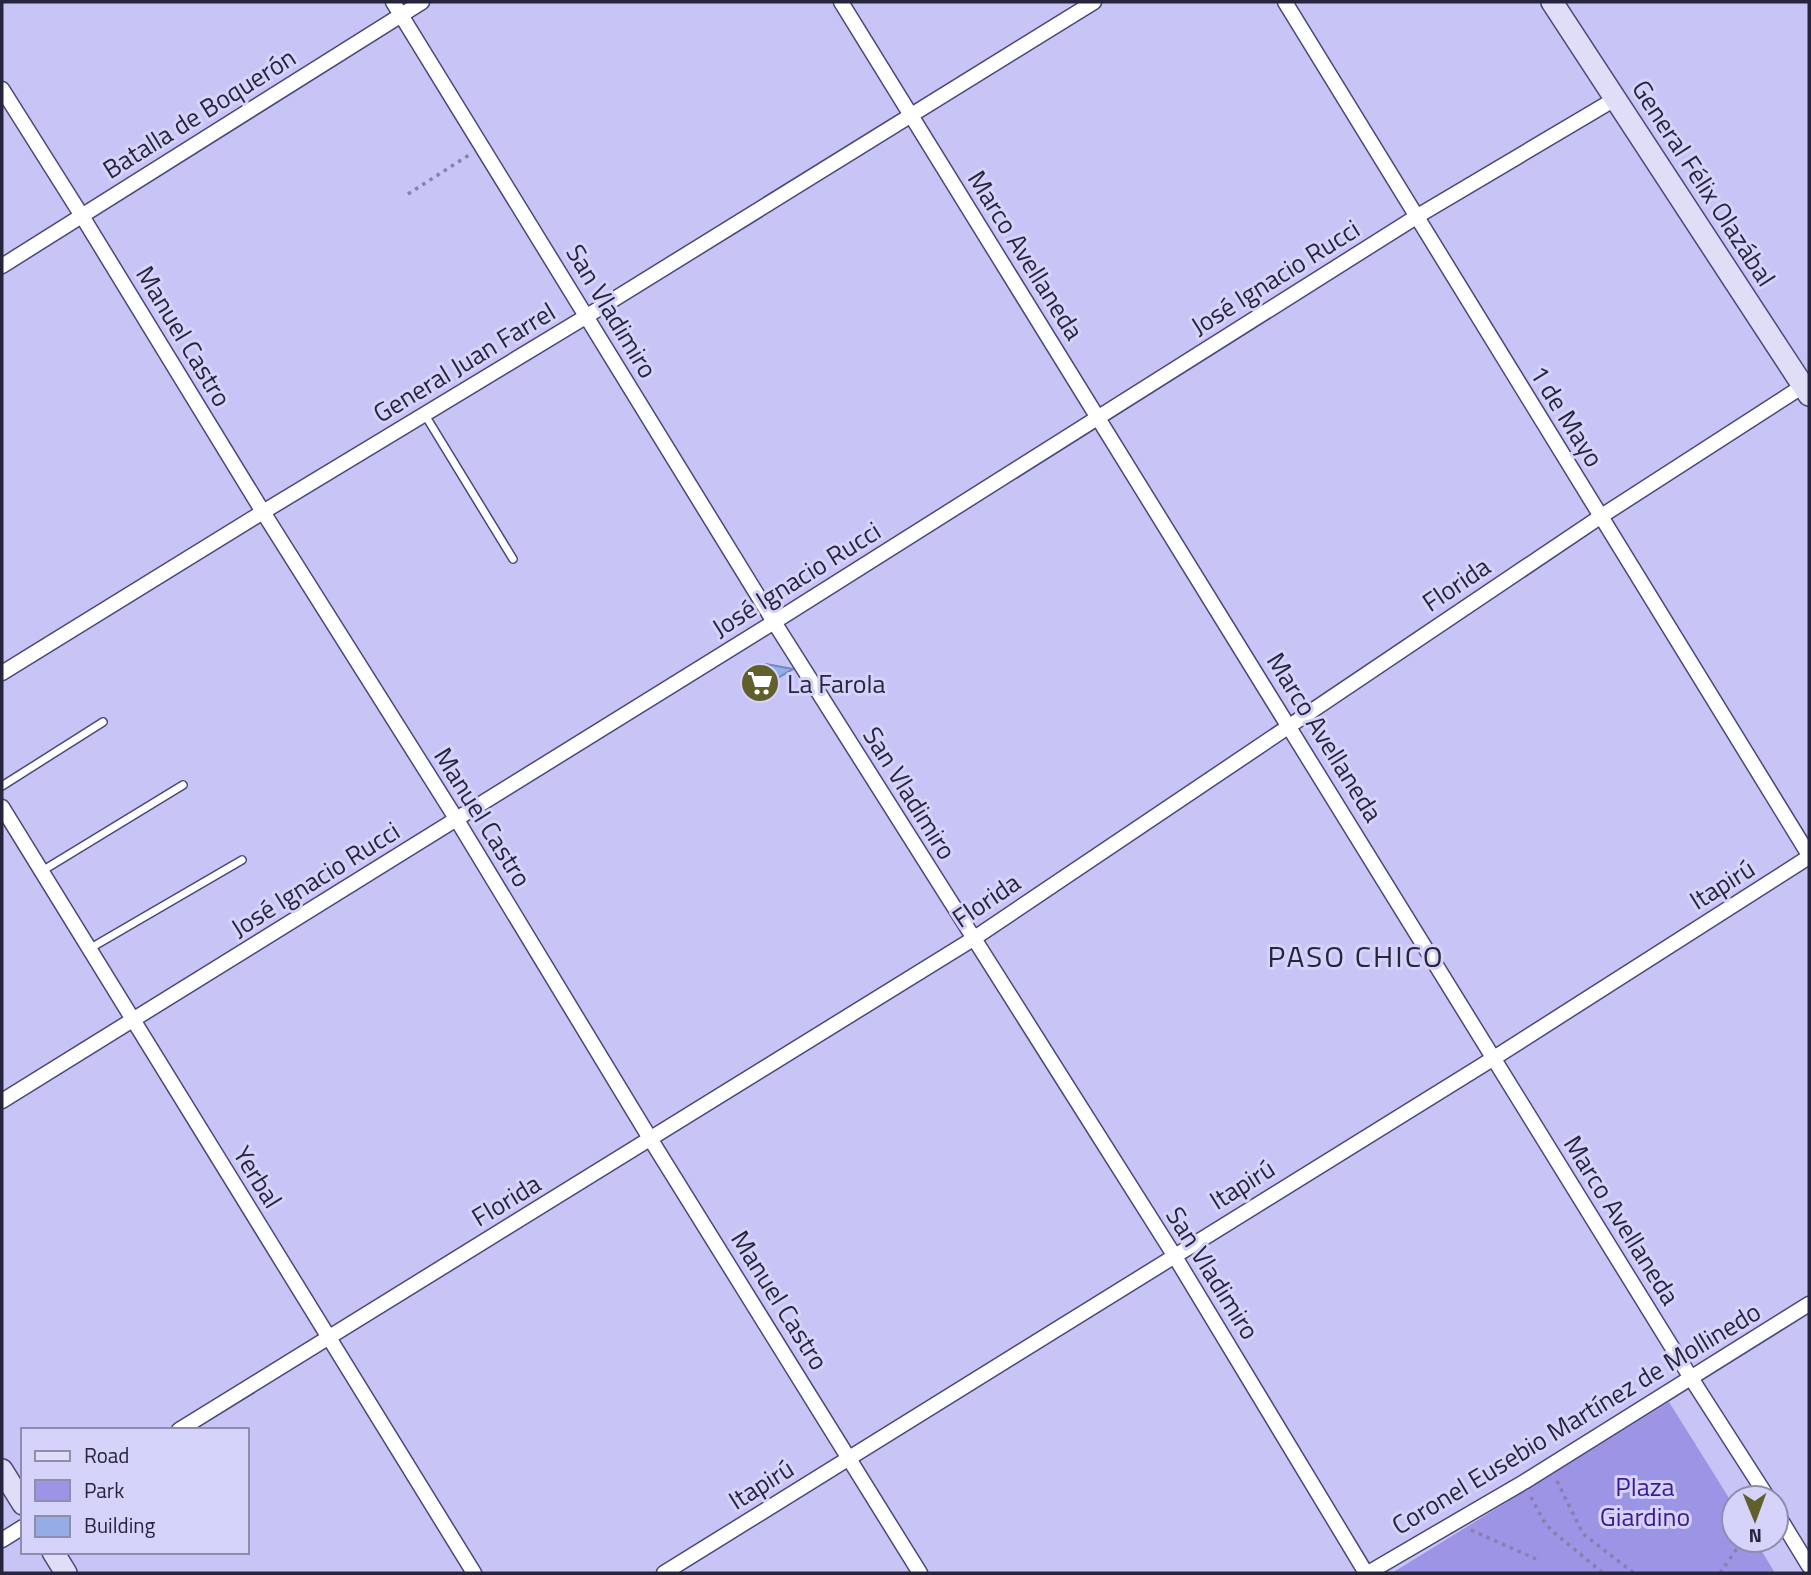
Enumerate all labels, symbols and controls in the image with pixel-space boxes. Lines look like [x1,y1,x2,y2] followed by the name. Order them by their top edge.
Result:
[95,38,303,188] street label: Batalla de Boquerón
[1622,72,1786,294] street label: General Félix Olazábal
[958,163,1094,347] street label: Marco Avellaneda
[1183,209,1367,345] street label: José Ignacio Rucci
[557,237,667,385] street label: San Vladimiro
[127,258,241,414] street label: Manuel Castro
[365,292,563,432] street label: General Juan Farrel
[1520,357,1614,475] street label: 1 de Mayo
[704,511,888,647] street label: José Ignacio Rucci
[1414,547,1498,621] street label: Florida
[1257,645,1393,829] street label: Marco Avellaneda
[739,662,781,704] supermarket icon: La Farola
[787,664,886,703] place label: La Farola
[854,719,966,867] street label: San Vladimiro
[425,740,541,894] street label: Manuel Castro
[223,811,407,947] street label: José Ignacio Rucci
[1682,849,1762,919] street label: Itapirú
[944,863,1028,937] street label: Florida
[1268,933,1444,979] district label: PASO CHICO
[1554,1128,1690,1312] street label: Marco Avellaneda
[224,1138,292,1216] street label: Yerbal
[1202,1149,1282,1219] street label: Itapirú
[464,1164,548,1236] street label: Florida
[1157,1199,1269,1347] street label: San Vladimiro
[722,1223,838,1377] street label: Manuel Castro
[1384,1292,1768,1544] street label: Coronel Eusebio Martínez de Mollinedo
[21,1428,248,1554] legend
[84,1439,129,1471] text: Road
[721,1449,801,1519] street label: Itapirú
[1600,1467,1690,1536] park label: Plaza Giardino
[84,1474,124,1506] text: Park
[1720,1484,1790,1554] north arrow
[84,1509,156,1541] text: Building
[1748,1522,1762,1551] text: N

